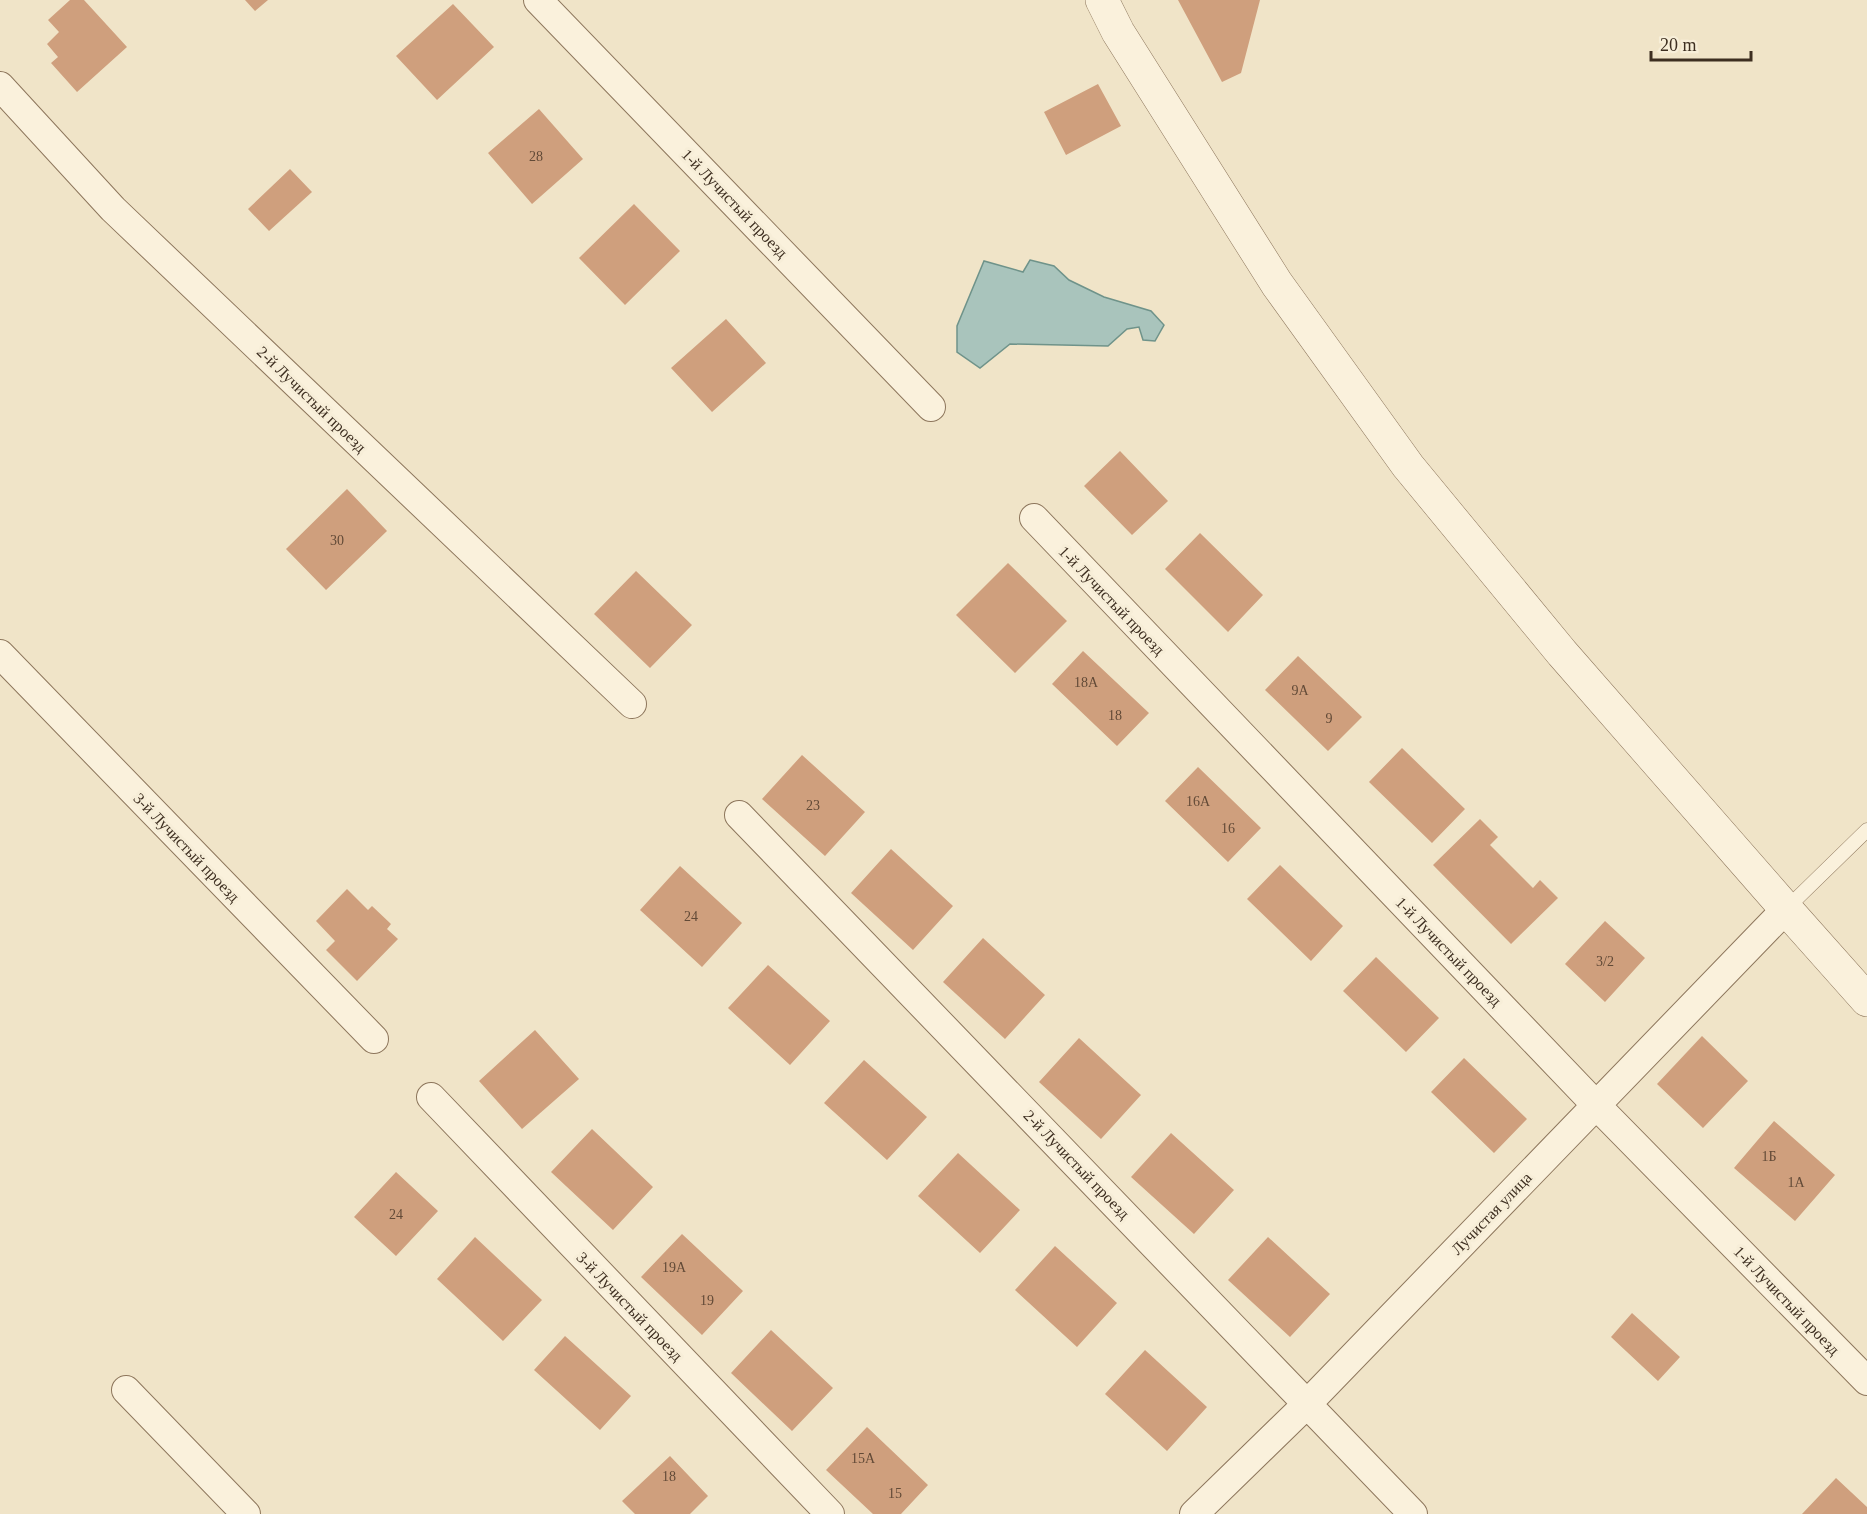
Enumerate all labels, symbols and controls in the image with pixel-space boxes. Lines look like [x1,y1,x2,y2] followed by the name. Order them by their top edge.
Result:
[1651,24,1752,62] scale bar
[1660,35,1697,55] text: 20 m
[678,145,791,262] street label: 1-й Лучистый проезд
[529,149,543,164] house number: 28
[253,343,370,456] street label: 2-й Лучистый проезд
[330,533,344,548] house number: 30
[1055,542,1168,659] street label: 1-й Лучистый проезд
[1074,675,1099,690] house number: 18А
[1291,683,1309,698] house number: 9А
[1108,708,1122,723] house number: 18
[1326,711,1333,726] house number: 9
[130,789,243,906] street label: 3-й Лучистый проезд
[1186,794,1211,809] house number: 16А
[806,798,820,813] house number: 23
[1221,821,1235,836] house number: 16
[1392,893,1505,1010] street label: 1-й Лучистый проезд
[684,909,698,924] house number: 24
[1596,954,1614,969] house number: 3/2
[1020,1106,1133,1223] street label: 2-й Лучистый проезд
[1761,1149,1777,1164] house number: 1Б
[1448,1169,1535,1259] street label: Лучистая улица
[1787,1175,1805,1190] house number: 1А
[389,1207,403,1222] house number: 24
[1730,1242,1843,1359] street label: 1-й Лучистый проезд
[573,1248,686,1365] street label: 3-й Лучистый проезд
[662,1260,687,1275] house number: 19А
[700,1293,714,1308] house number: 19
[851,1451,876,1466] house number: 15А
[662,1469,676,1484] house number: 18
[888,1486,902,1501] house number: 15

